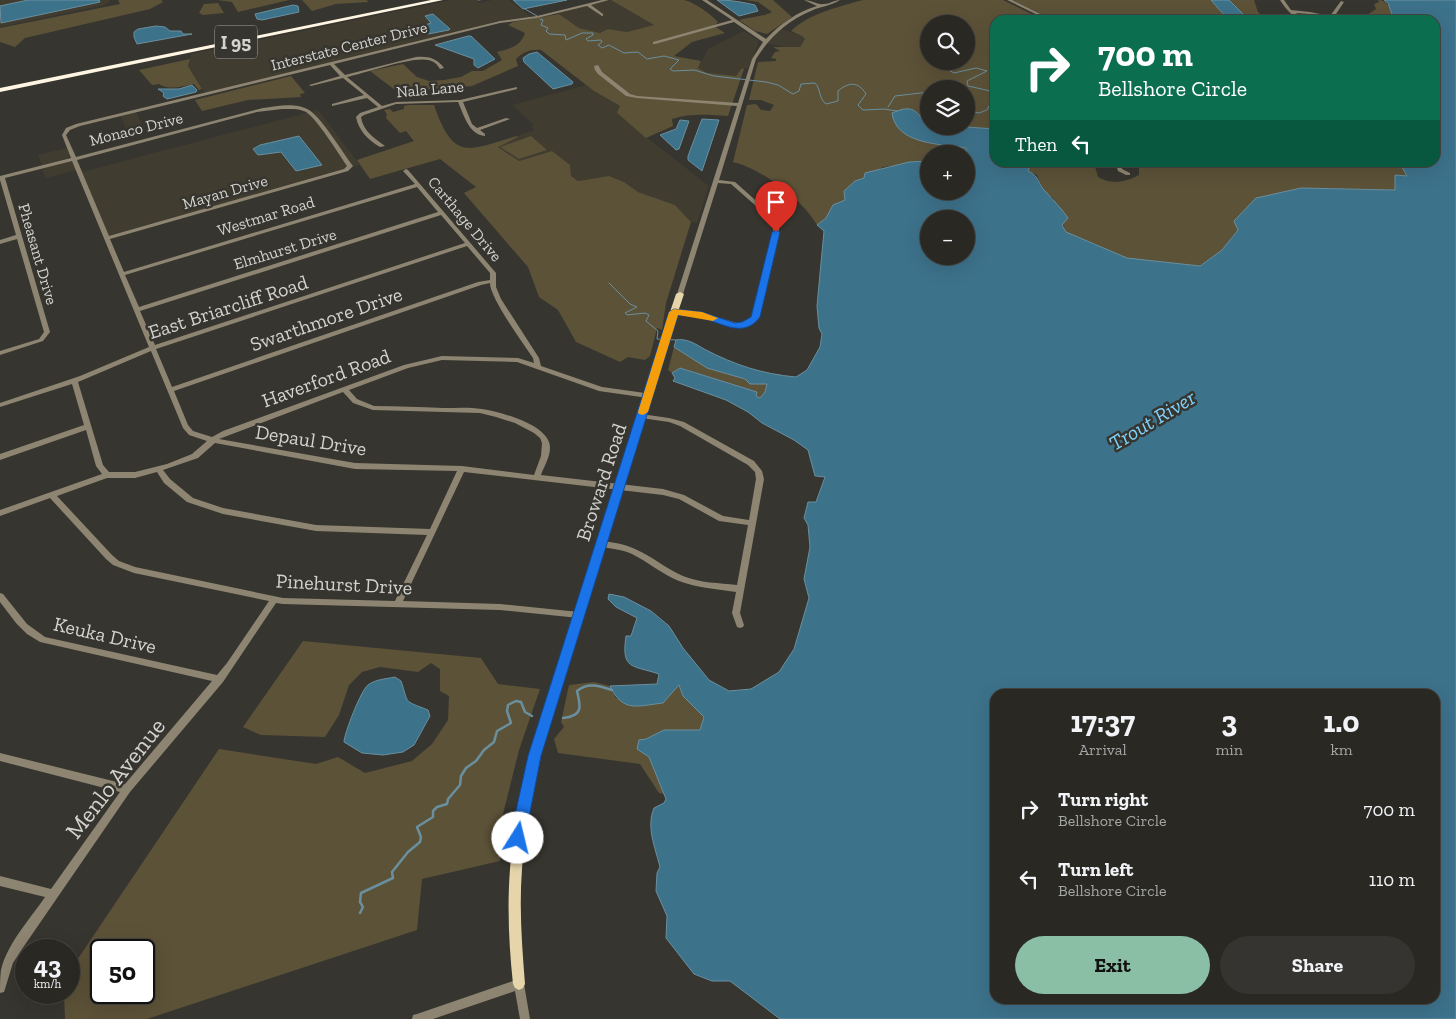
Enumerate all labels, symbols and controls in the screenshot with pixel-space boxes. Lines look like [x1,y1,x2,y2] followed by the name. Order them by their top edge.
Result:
[920,15,975,265] map controls
[920,15,975,70] button: search
[269,17,429,75] street label: Interstate Center Drive
[215,26,257,58] road number: I 95
[1098,33,1193,75] text: 700 m
[1015,35,1080,100] icon: right
[1098,75,1247,102] text: Bellshore Circle
[395,77,465,101] street label: Nala Lane
[920,80,975,135] button: layers
[87,108,185,150] street label: Monaco Drive
[1067,130,1095,158] icon: left
[1015,133,1057,156] text: Then
[920,145,975,200] button: +
[180,171,270,213] street label: Mayan Drive
[424,173,506,265] street label: Carthage Drive
[755,181,797,232] pin
[762,188,790,216] icon: arrive
[215,192,317,240] street label: Westmar Road
[14,201,62,307] street label: Pheasant Drive
[920,210,975,265] button: −
[231,224,339,274] street label: Elmhurst Drive
[145,270,311,344] street label: East Briarcliff Road
[247,282,405,356] street label: Swarthmore Drive
[258,344,394,412] street label: Haverford Road
[1104,384,1200,456] water label: Trout River
[254,419,368,461] street label: Depaul Drive
[571,420,631,544] street label: Broward Road
[275,568,413,600] street label: Pinehurst Drive
[51,612,159,658] street label: Keuka Drive
[1070,704,1135,740] text: 17:37
[1221,704,1237,740] text: 3
[1323,704,1360,740] text: 1.0
[59,712,171,844] street label: Menlo Avenue
[1079,740,1127,759] text: Arrival
[1215,740,1243,759] text: min
[1330,740,1353,759] text: km
[1058,788,1148,811] text: Turn right
[1015,795,1043,823] icon: right
[1363,798,1415,821] text: 700 m
[491,811,543,863] position arrow
[1058,811,1166,830] text: Bellshore Circle
[1058,858,1133,881] text: Turn left
[1015,865,1043,893] icon: left
[1369,868,1415,891] text: 110 m
[1058,881,1166,900] text: Bellshore Circle
[1015,936,1210,994] button: Exit
[1220,936,1415,994] button: Share
[90,939,155,1004] speed limit sign: 50
[34,950,61,980] text: 43
[34,977,61,991] text: km/h

